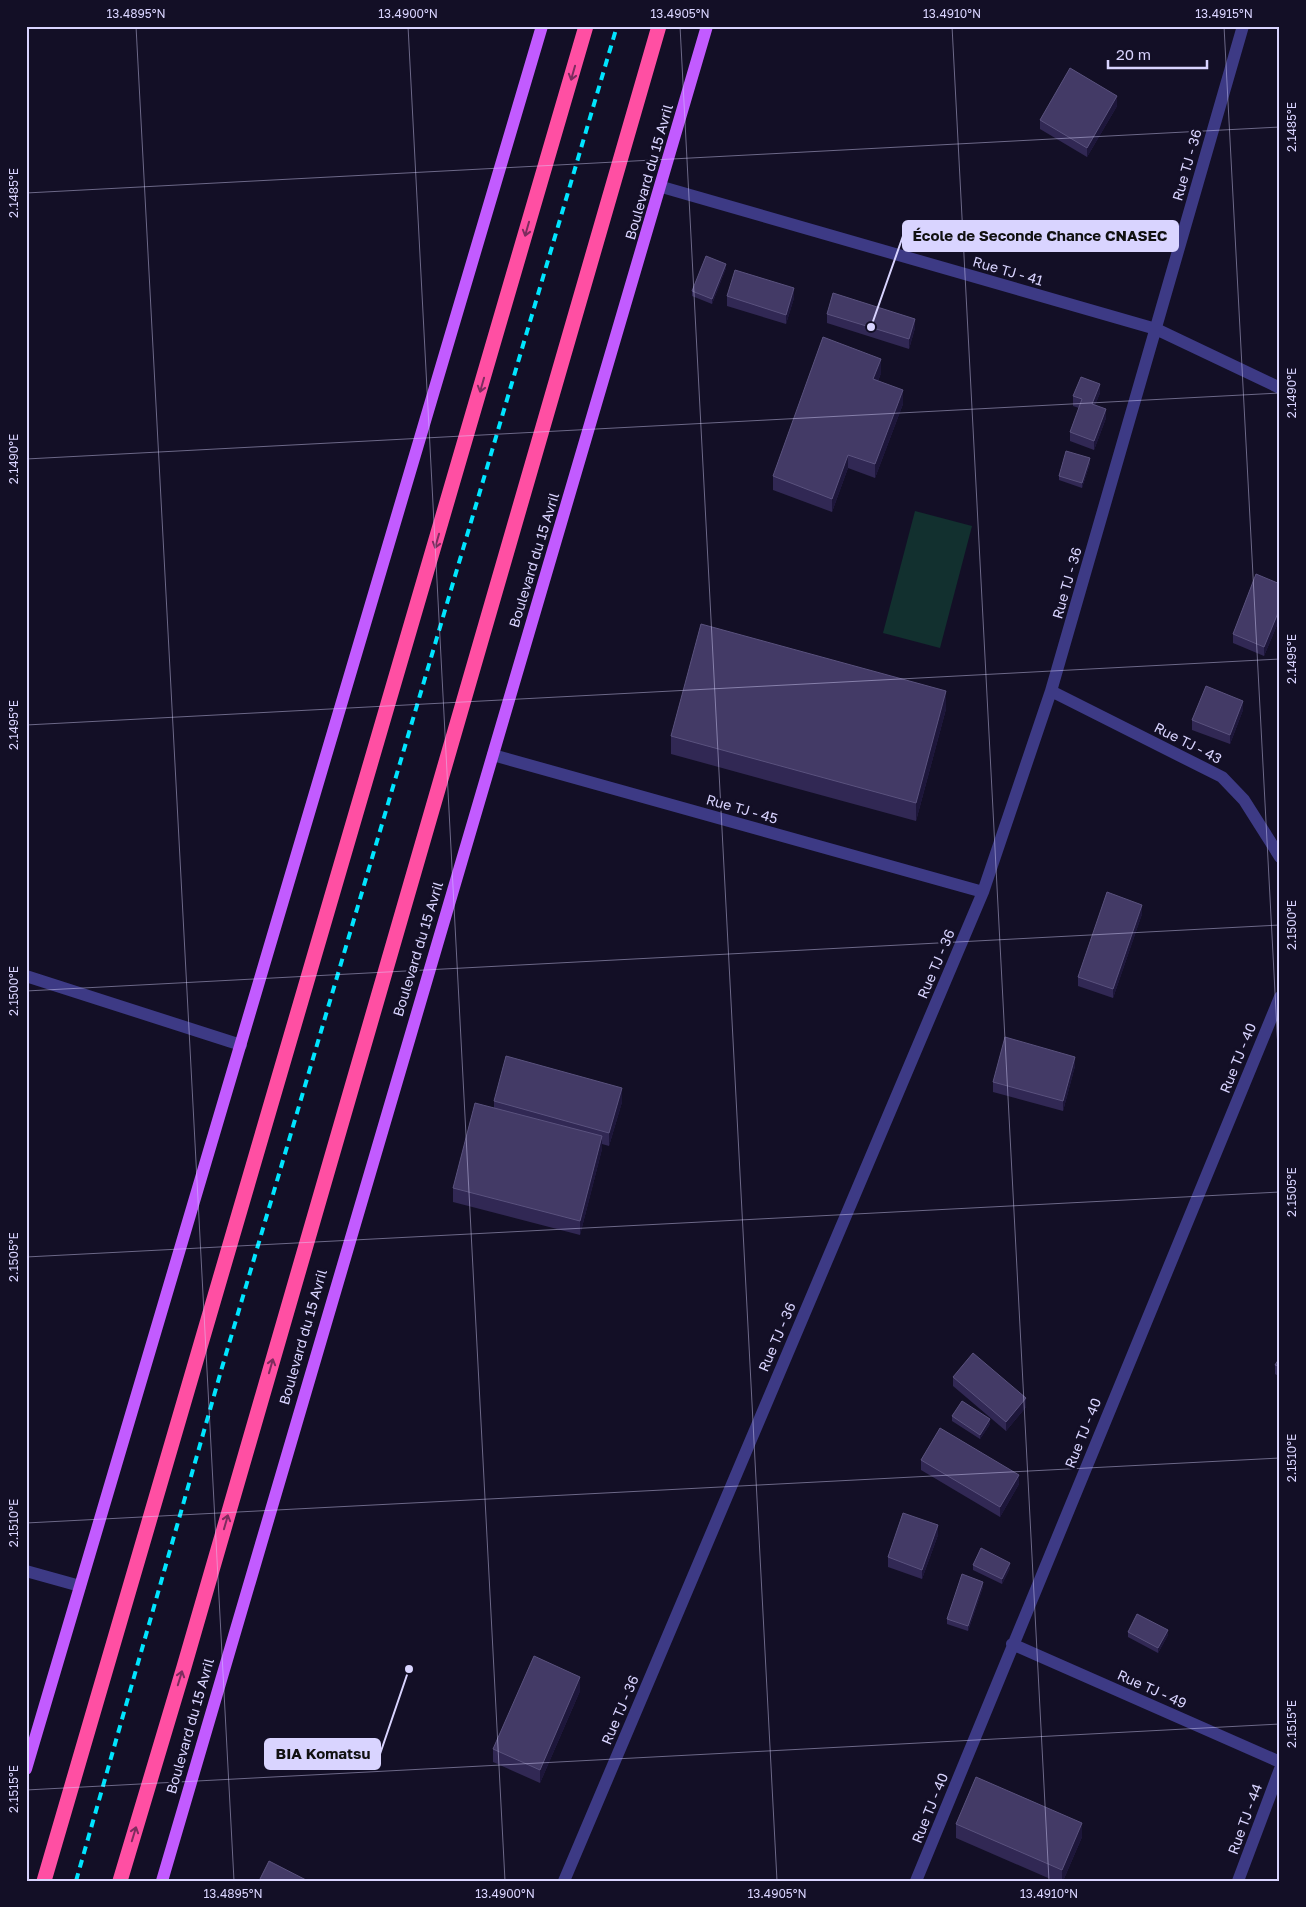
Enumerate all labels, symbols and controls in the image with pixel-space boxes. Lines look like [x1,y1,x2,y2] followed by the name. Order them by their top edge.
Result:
[106,6,166,21] text: 13.4895°N
[378,6,438,21] text: 13.4900°N
[650,6,710,21] text: 13.4905°N
[923,6,981,21] text: 13.4910°N
[1195,6,1253,21] text: 13.4915°N
[1108,38,1207,70] scale bar
[1116,45,1151,63] text: 20 m
[567,65,577,81] one-way arrow
[621,102,676,242] street label: Boulevard du 15 Avril
[1284,102,1299,152] text: 2.1485°E
[1168,127,1205,203] street label: Rue TJ - 36
[6,168,21,218] text: 2.1485°E
[522,221,532,237] one-way arrow
[903,221,1178,251] callout: École de Seconde Chance CNASEC
[913,226,1168,244] text: École de Seconde Chance CNASEC
[971,252,1045,289] street label: Rue TJ - 41
[1284,368,1299,418] text: 2.1490°E
[477,377,487,393] one-way arrow
[6,434,21,484] text: 2.1490°E
[505,490,562,629] street label: Boulevard du 15 Avril
[431,533,441,549] one-way arrow
[1048,545,1085,621] street label: Rue TJ - 36
[1284,634,1299,684] text: 2.1495°E
[6,700,21,750] text: 2.1495°E
[1152,718,1225,767] street label: Rue TJ - 43
[704,790,780,827] street label: Rue TJ - 45
[389,879,446,1018] street label: Boulevard du 15 Avril
[1284,900,1299,950] text: 2.1500°E
[913,927,958,1001] street label: Rue TJ - 36
[6,966,21,1016] text: 2.1500°E
[1216,1020,1259,1095] street label: Rue TJ - 40
[1284,1167,1299,1217] text: 2.1505°E
[6,1232,21,1282] text: 2.1505°E
[275,1267,330,1407] street label: Boulevard du 15 Avril
[754,1300,799,1374] street label: Rue TJ - 36
[266,1359,276,1375] one-way arrow
[1061,1395,1104,1470] street label: Rue TJ - 40
[1284,1434,1299,1482] text: 2.1510°E
[6,1499,21,1547] text: 2.1510°E
[221,1515,231,1531] one-way arrow
[162,1656,217,1796] street label: Boulevard du 15 Avril
[1115,1666,1189,1711] street label: Rue TJ - 49
[176,1671,186,1687] one-way arrow
[597,1673,642,1747] street label: Rue TJ - 36
[1284,1700,1299,1748] text: 2.1515°E
[265,1739,380,1769] callout: BIA Komatsu
[276,1744,370,1762] text: BIA Komatsu
[6,1765,21,1813] text: 2.1515°E
[908,1770,951,1845] street label: Rue TJ - 40
[1224,1781,1265,1857] street label: Rue TJ - 44
[129,1826,139,1842] one-way arrow
[203,1886,263,1901] text: 13.4895°N
[475,1886,535,1901] text: 13.4900°N
[747,1886,807,1901] text: 13.4905°N
[1020,1886,1078,1901] text: 13.4910°N

